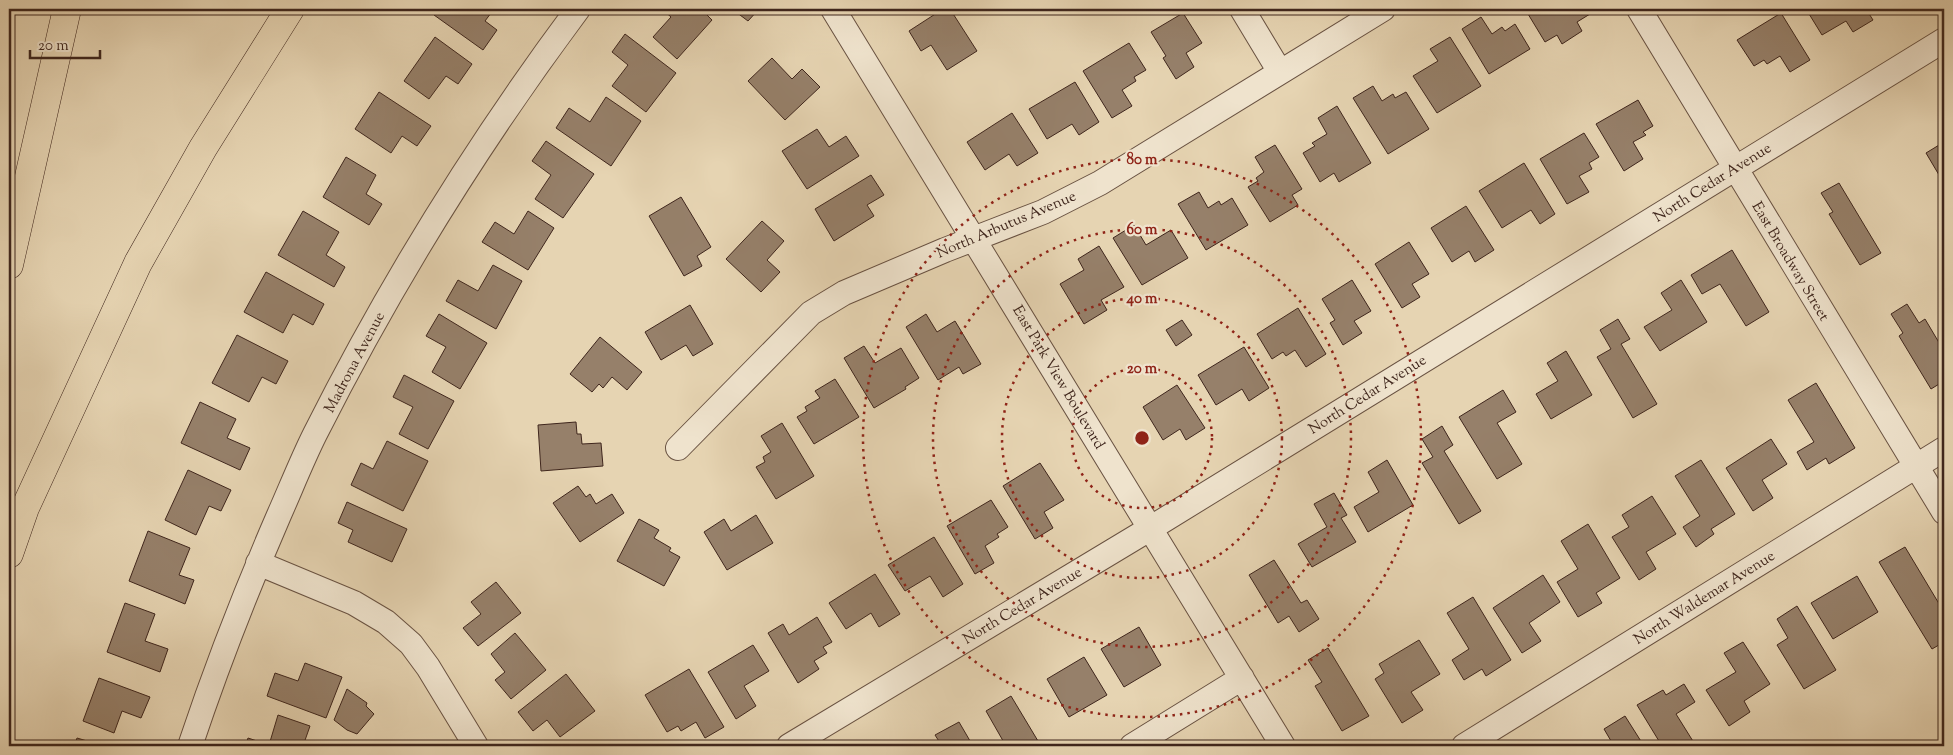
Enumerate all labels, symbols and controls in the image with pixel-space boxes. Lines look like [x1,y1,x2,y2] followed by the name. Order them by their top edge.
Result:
[30,28,100,60] scale bar
[38,36,69,57] text: 20 m
[1650,138,1776,228] street label: North Cedar Avenue
[1126,150,1158,171] text: 80 m
[933,186,1080,264] street label: North Arbutus Avenue
[1746,198,1834,325] street label: East Broadway Street
[1127,220,1158,241] text: 60 m
[1126,289,1158,310] text: 40 m
[1006,302,1109,454] street label: East Park View Boulevard
[320,308,391,417] street label: Madrona Avenue
[1305,350,1431,440] street label: North Cedar Avenue
[1127,359,1158,380] text: 20 m
[1133,429,1151,447] centre of rings
[1630,546,1779,650] street label: North Waldemar Avenue
[959,562,1086,650] street label: North Cedar Avenue

